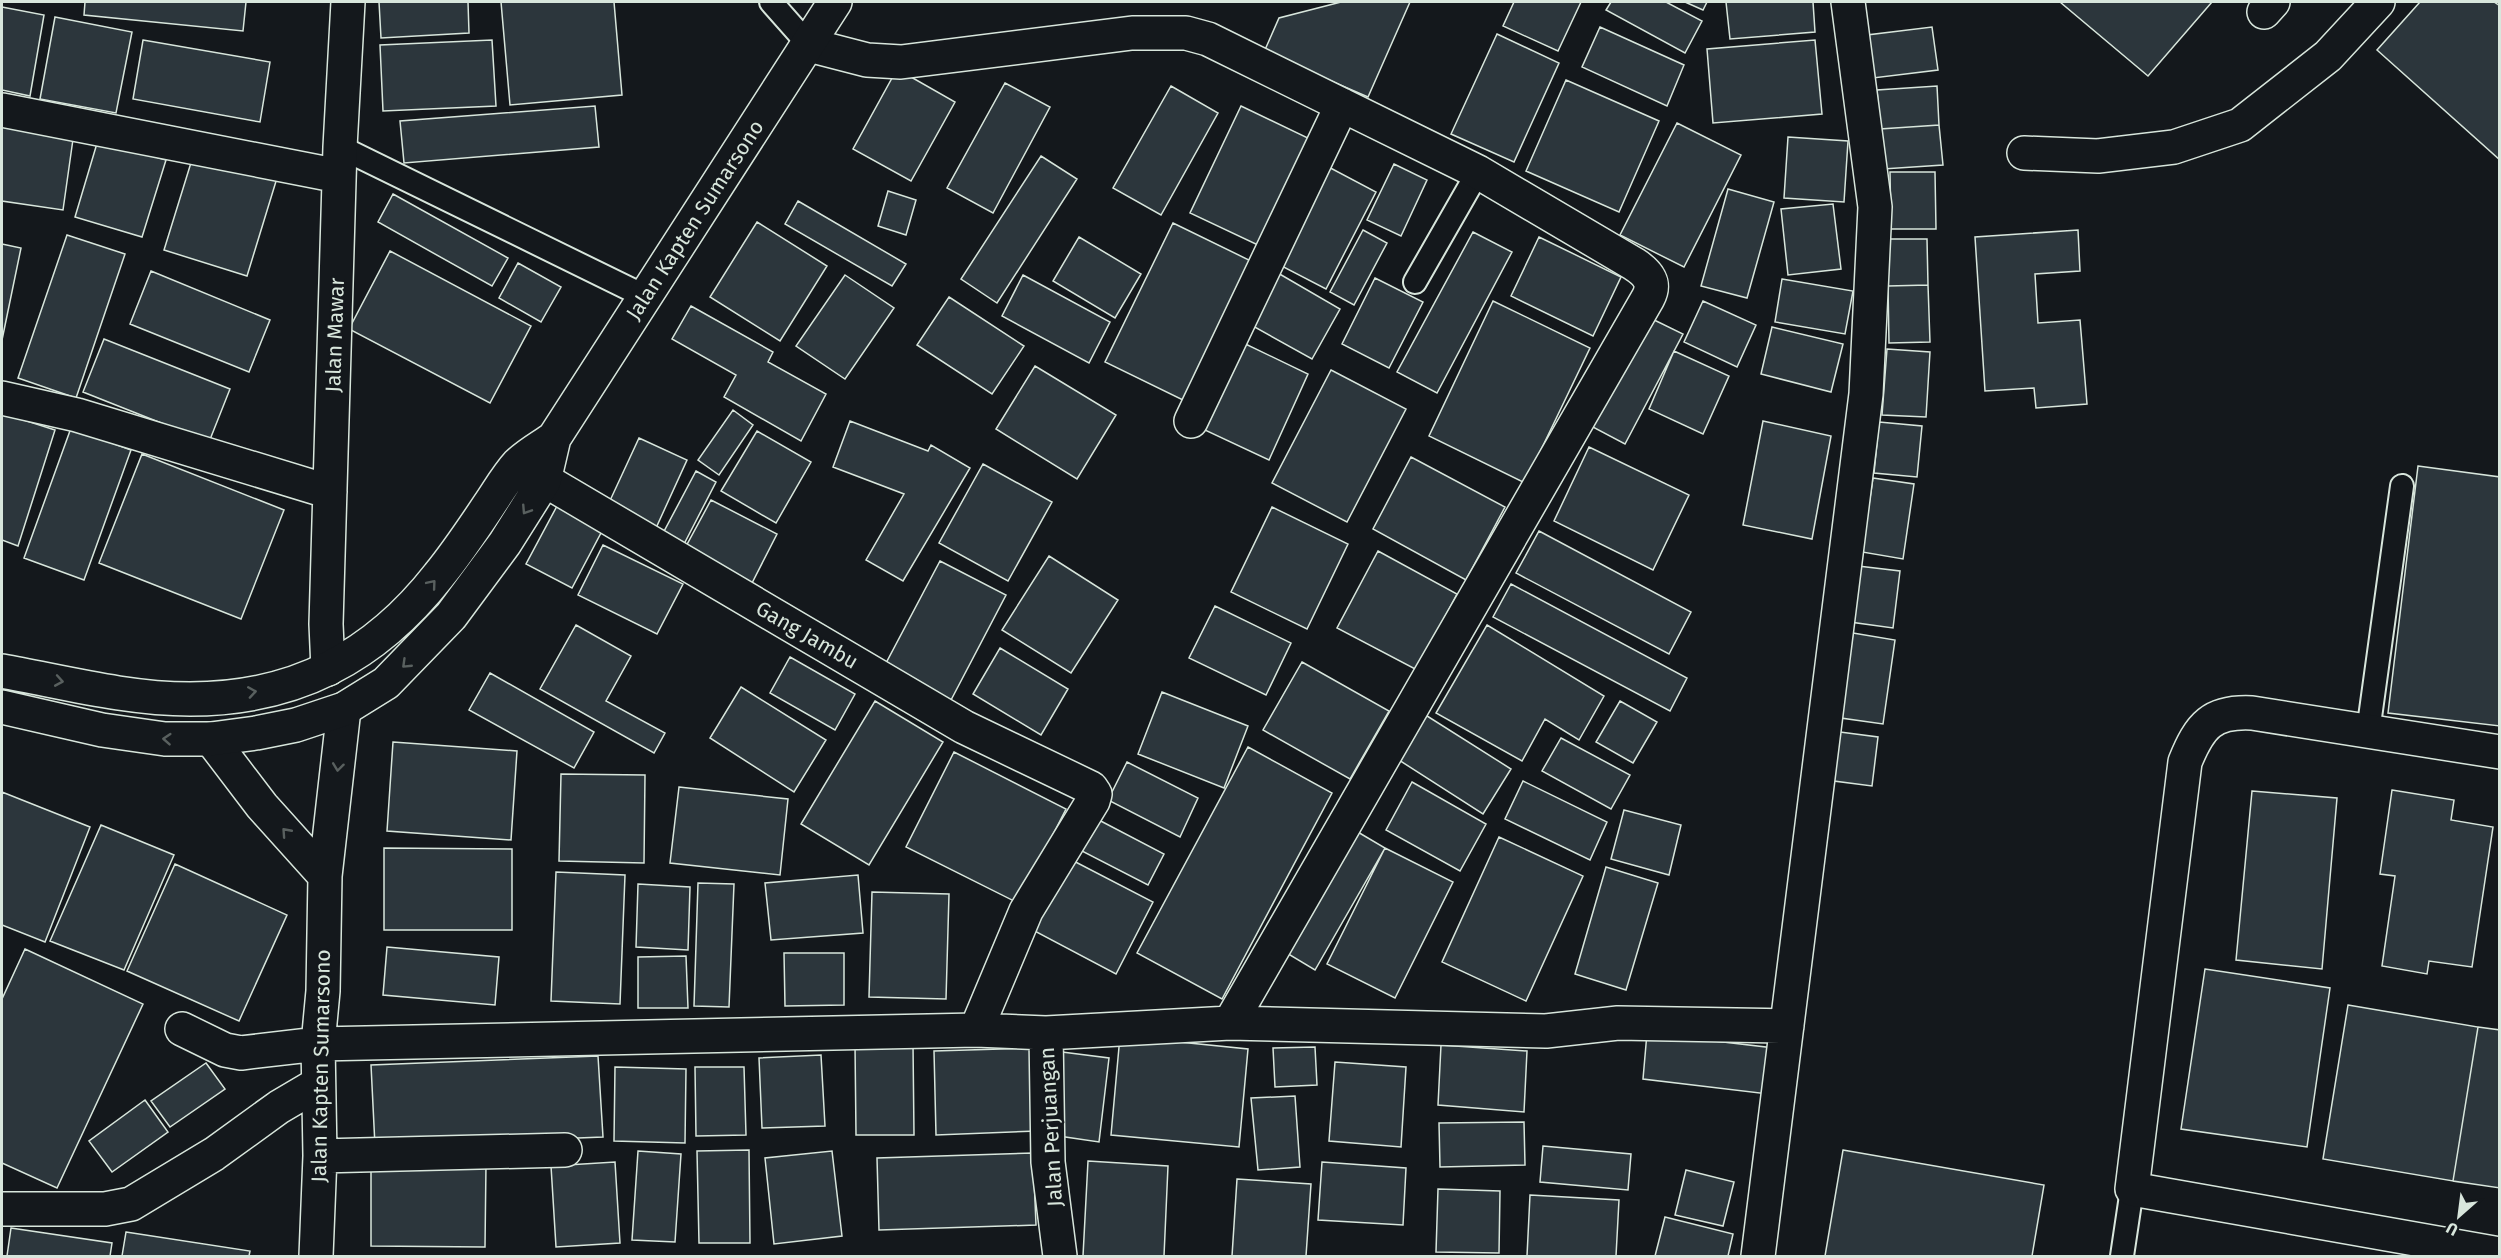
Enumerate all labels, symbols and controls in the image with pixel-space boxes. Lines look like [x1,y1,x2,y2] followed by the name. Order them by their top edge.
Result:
[621,115,769,325] street label: Jalan Kapten Sumarsono
[320,277,350,393] street label: Jalan Mawar
[522,504,533,515] one-way arrow
[425,580,436,591] one-way arrow
[751,595,863,675] street label: Gang Jambu
[402,656,413,667] one-way arrow
[54,674,64,687] one-way arrow
[247,686,257,699] one-way arrow
[162,732,171,745] one-way arrow
[332,762,344,771] one-way arrow
[282,829,293,839] one-way arrow
[306,949,336,1183] street label: Jalan Kapten Sumarsono
[1034,1046,1068,1208] street label: Jalan Perjuangan
[2429,1186,2489,1246] north arrow
[2443,1218,2461,1240] text: U

